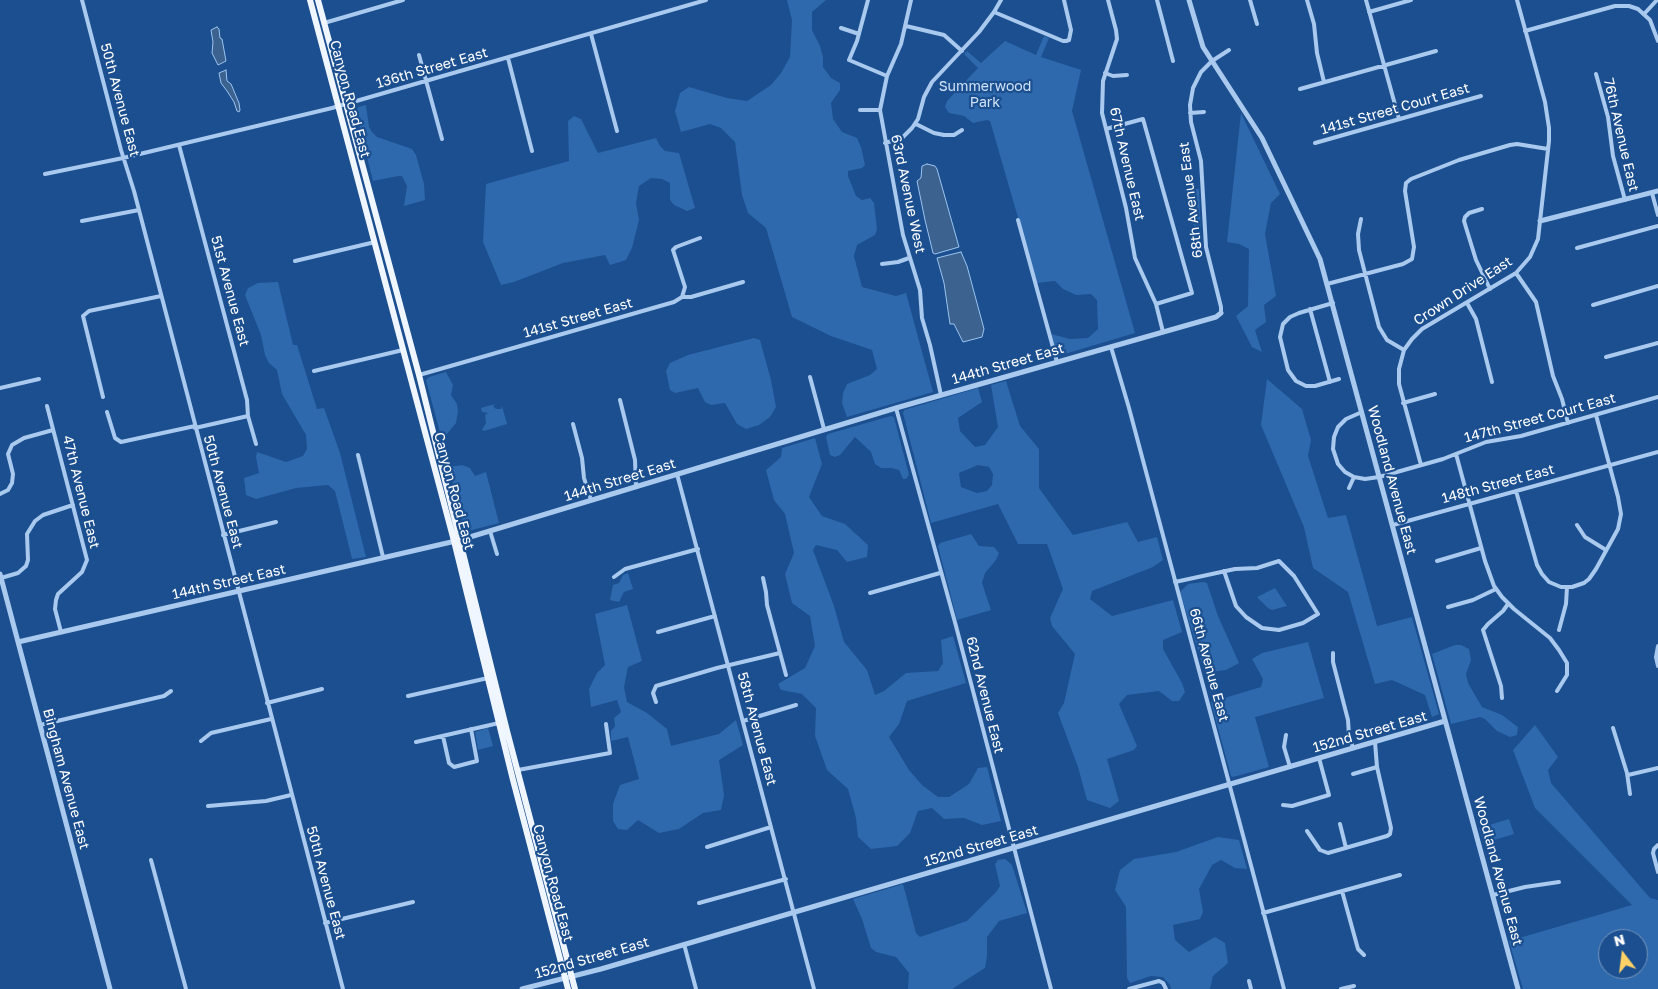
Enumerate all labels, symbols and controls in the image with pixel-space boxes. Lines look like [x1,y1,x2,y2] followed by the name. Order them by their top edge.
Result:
[326,38,374,160] street label: Canyon Road East
[97,41,143,159] street label: 50th Avenue East
[374,44,490,92] street label: 136th Street East
[1600,77,1642,193] street label: 76th Avenue East
[939,79,1031,111] park label: Summerwood Park
[1319,80,1471,138] street label: 141st Street Court East
[1106,106,1148,222] street label: 67th Avenue East
[887,133,929,255] street label: 63rd Avenue West
[1176,141,1206,259] street label: 68th Avenue East
[207,234,253,348] street label: 51st Avenue East
[1411,253,1515,329] street label: Crown Drive East
[521,294,635,342] street label: 141st Street East
[950,340,1066,388] street label: 144th Street East
[1463,390,1617,446] street label: 147th Street Court East
[1364,404,1420,556] street label: Woodland Avenue East
[430,430,478,552] street label: Canyon Road East
[200,433,246,551] street label: 50th Avenue East
[59,434,103,550] street label: 47th Avenue East
[562,455,678,505] street label: 144th Street East
[1440,461,1556,507] street label: 148th Street East
[171,561,287,603] street label: 144th Street East
[1186,606,1232,724] street label: 66th Avenue East
[962,635,1008,755] street label: 62nd Avenue East
[734,671,780,787] street label: 58th Avenue East
[39,707,93,851] street label: Bingham Avenue East
[1311,708,1429,756] street label: 152nd Street East
[1470,795,1526,947] street label: Woodland Avenue East
[529,822,577,944] street label: Canyon Road East
[922,822,1040,870] street label: 152nd Street East
[303,824,349,942] street label: 50th Avenue East
[1598,929,1648,979] north arrow
[1612,930,1627,950] text: N
[533,934,651,982] street label: 152nd Street East

